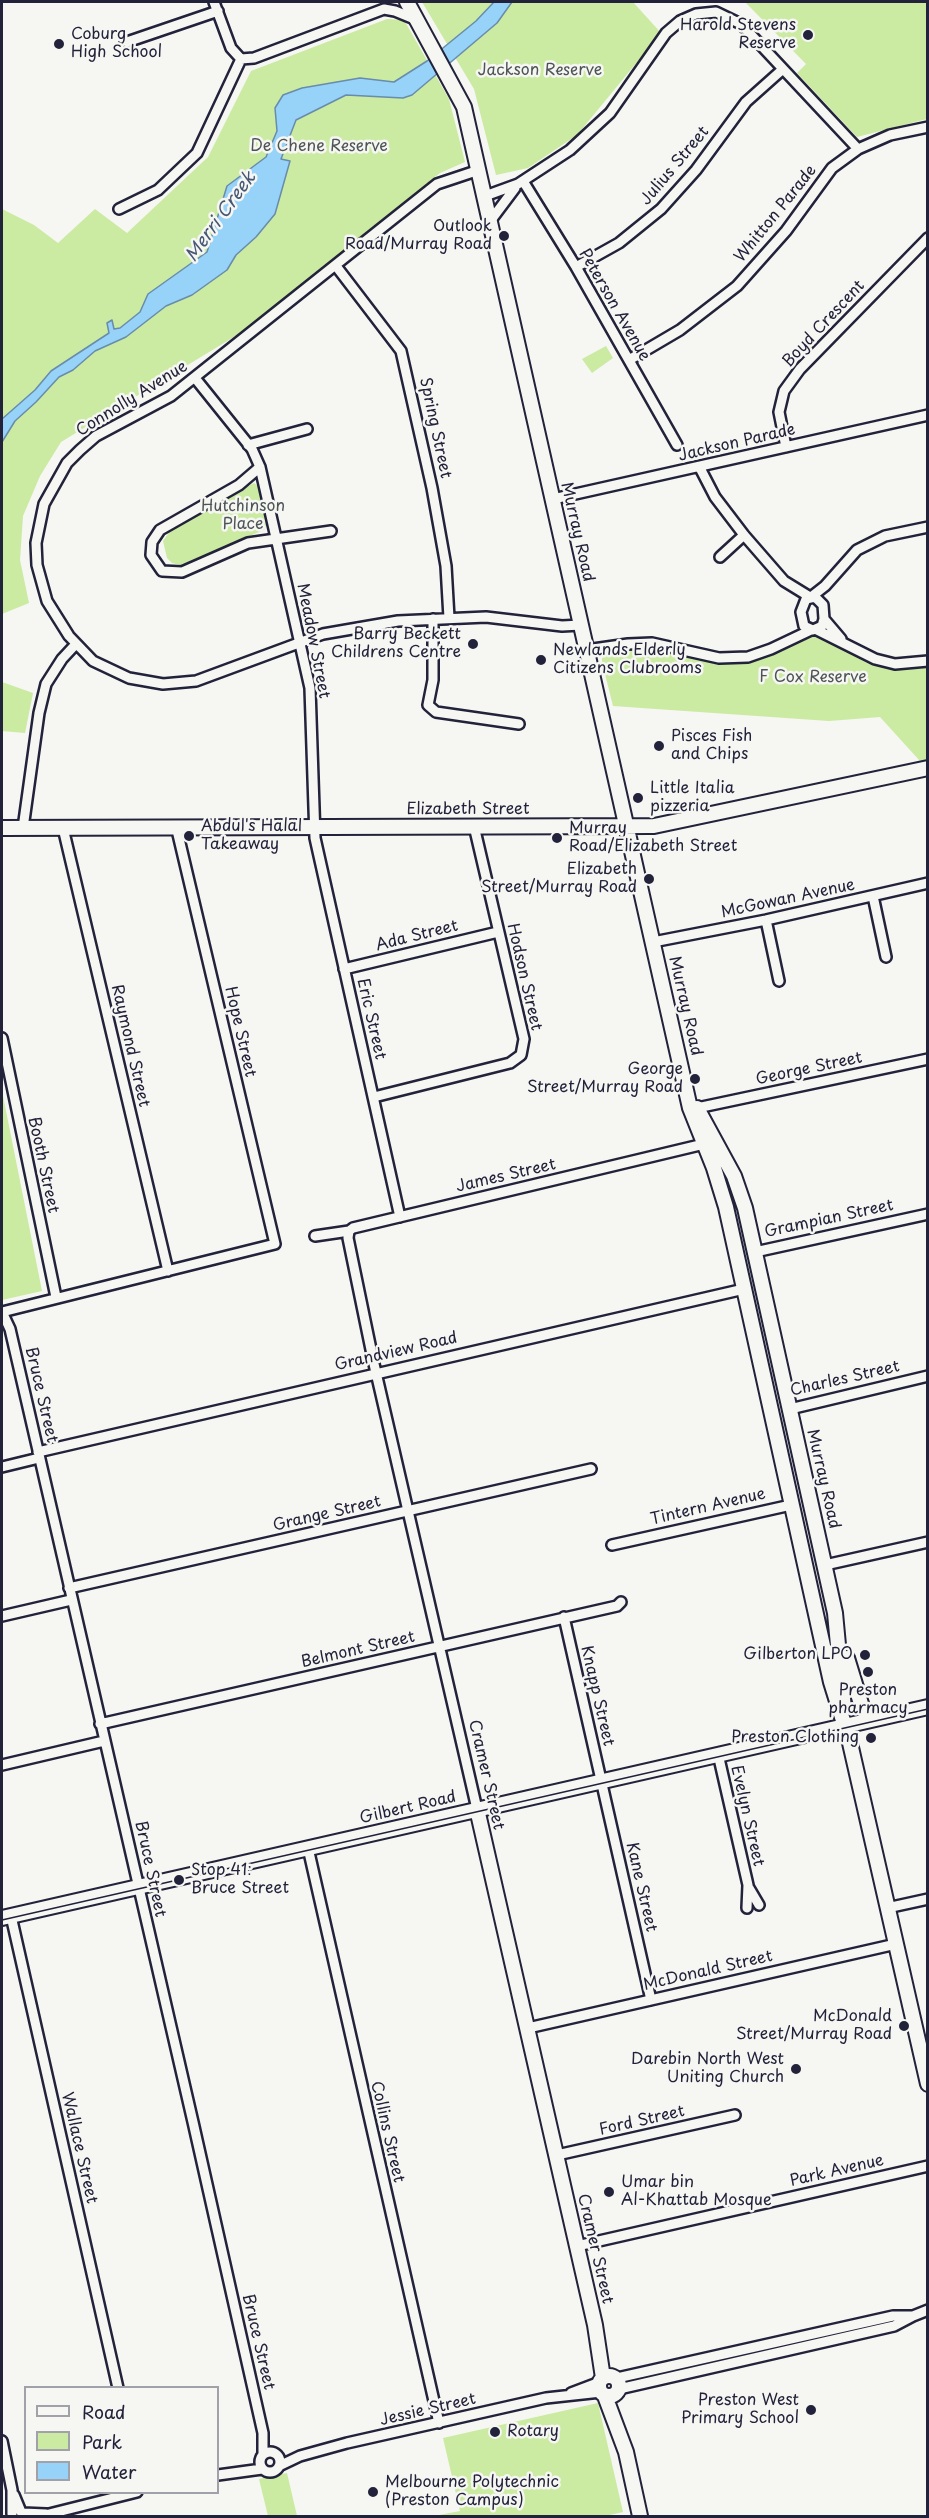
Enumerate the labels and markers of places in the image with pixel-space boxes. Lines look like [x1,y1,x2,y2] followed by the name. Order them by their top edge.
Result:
[680,16,796,54] place label: Harold Stevens Reserve
[71,25,162,63] place label: Coburg High School
[801,28,815,42] marker: Harold Stevens Reserve
[52,37,66,51] marker: Coburg High School
[345,217,492,255] place label: Outlook Road/Murray Road
[497,229,511,243] marker: Outlook Road/Murray Road
[331,625,461,663] place label: Barry Beckett Childrens Centre
[466,637,480,651] marker: Barry Beckett Childrens Centre
[553,641,702,679] place label: Newlands Elderly Citizens Clubrooms
[534,653,548,667] marker: Newlands Elderly Citizens Clubrooms
[671,727,752,765] place label: Pisces Fish and Chips
[652,739,666,753] marker: Pisces Fish and Chips
[650,779,735,817] place label: Little Italia pizzeria
[631,791,645,805] marker: Little Italia pizzeria
[201,817,302,855] place label: Abdul's Halal Takeaway
[569,819,737,857] place label: Murray Road/Elizabeth Street
[182,829,196,843] marker: Abdul's Halal Takeaway
[550,831,564,845] marker: Murray Road/Elizabeth Street
[481,860,637,898] place label: Elizabeth Street/Murray Road
[642,872,656,886] marker: Elizabeth Street/Murray Road
[527,1060,683,1098] place label: George Street/Murray Road
[688,1072,702,1086] marker: George Street/Murray Road
[743,1645,853,1665] place label: Gilberton LPO
[858,1648,872,1662] marker: Gilberton LPO
[861,1665,875,1679] marker: Preston pharmacy
[828,1681,908,1719] place label: Preston pharmacy
[731,1728,859,1748] place label: Preston Clothing
[864,1731,878,1745] marker: Preston Clothing
[191,1861,289,1899] place label: Stop 41: Bruce Street
[172,1873,186,1887] marker: Stop 41: Bruce Street
[736,2007,892,2045] place label: McDonald Street/Murray Road
[897,2019,911,2033] marker: McDonald Street/Murray Road
[631,2050,784,2088] place label: Darebin North West Uniting Church
[789,2062,803,2076] marker: Darebin North West Uniting Church
[621,2173,772,2211] place label: Umar bin Al-Khattab Mosque
[602,2185,616,2199] marker: Umar bin Al-Khattab Mosque
[681,2391,799,2429] place label: Preston West Primary School
[804,2403,818,2417] marker: Preston West Primary School
[507,2422,559,2442] place label: Rotary
[488,2425,502,2439] marker: Rotary
[385,2473,559,2511] place label: Melbourne Polytechnic (Preston Campus)
[366,2485,380,2499] marker: Melbourne Polytechnic (Preston Campus)

